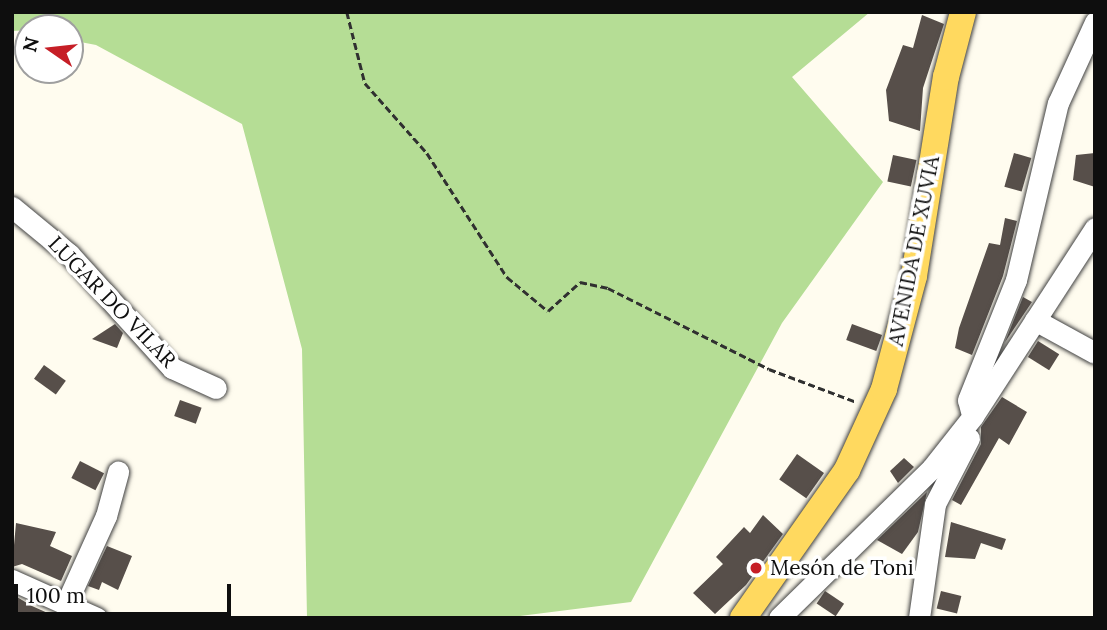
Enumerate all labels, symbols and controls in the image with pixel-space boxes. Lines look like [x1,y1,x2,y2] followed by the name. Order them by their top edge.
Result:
[14,14,84,84] north arrow
[17,34,44,54] text: N
[883,154,945,348] street label: AVENIDA DE XUVIA
[43,231,181,373] street label: LUGAR DO VILAR
[770,555,914,581] place label: Mesón de Toni
[748,560,764,576] marker: Mesón de Toni
[18,570,234,614] scale bar
[27,582,85,609] text: 100 m

